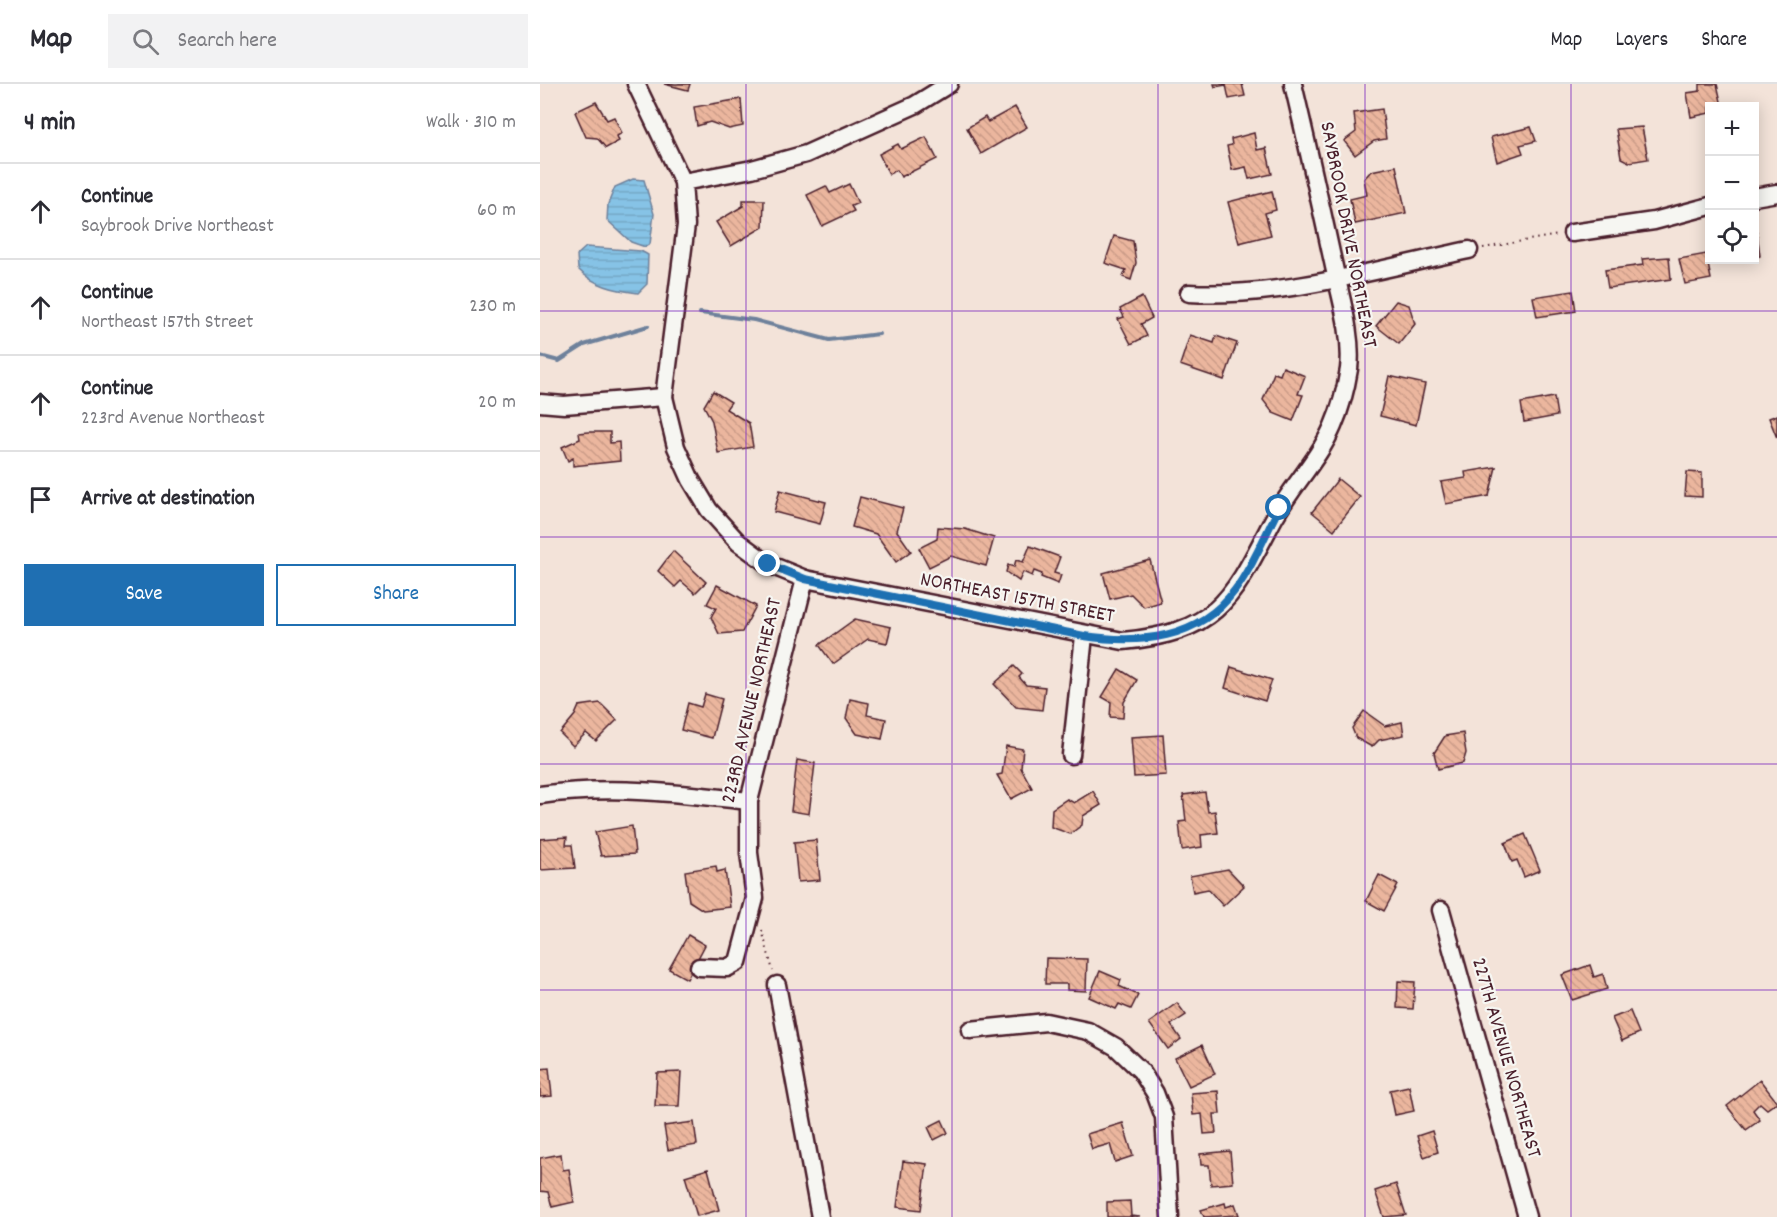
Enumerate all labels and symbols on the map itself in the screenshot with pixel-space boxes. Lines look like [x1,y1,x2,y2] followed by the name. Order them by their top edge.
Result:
[1310,119,1384,351] street label: SAYBROOK DRIVE NORTHEAST
[1265,494,1291,520] route start
[754,550,780,576] route end
[917,565,1117,633] street label: NORTHEAST 157TH STREET
[715,595,791,807] street label: 223RD AVENUE NORTHEAST
[1462,954,1548,1162] street label: 227TH AVENUE NORTHEAST

